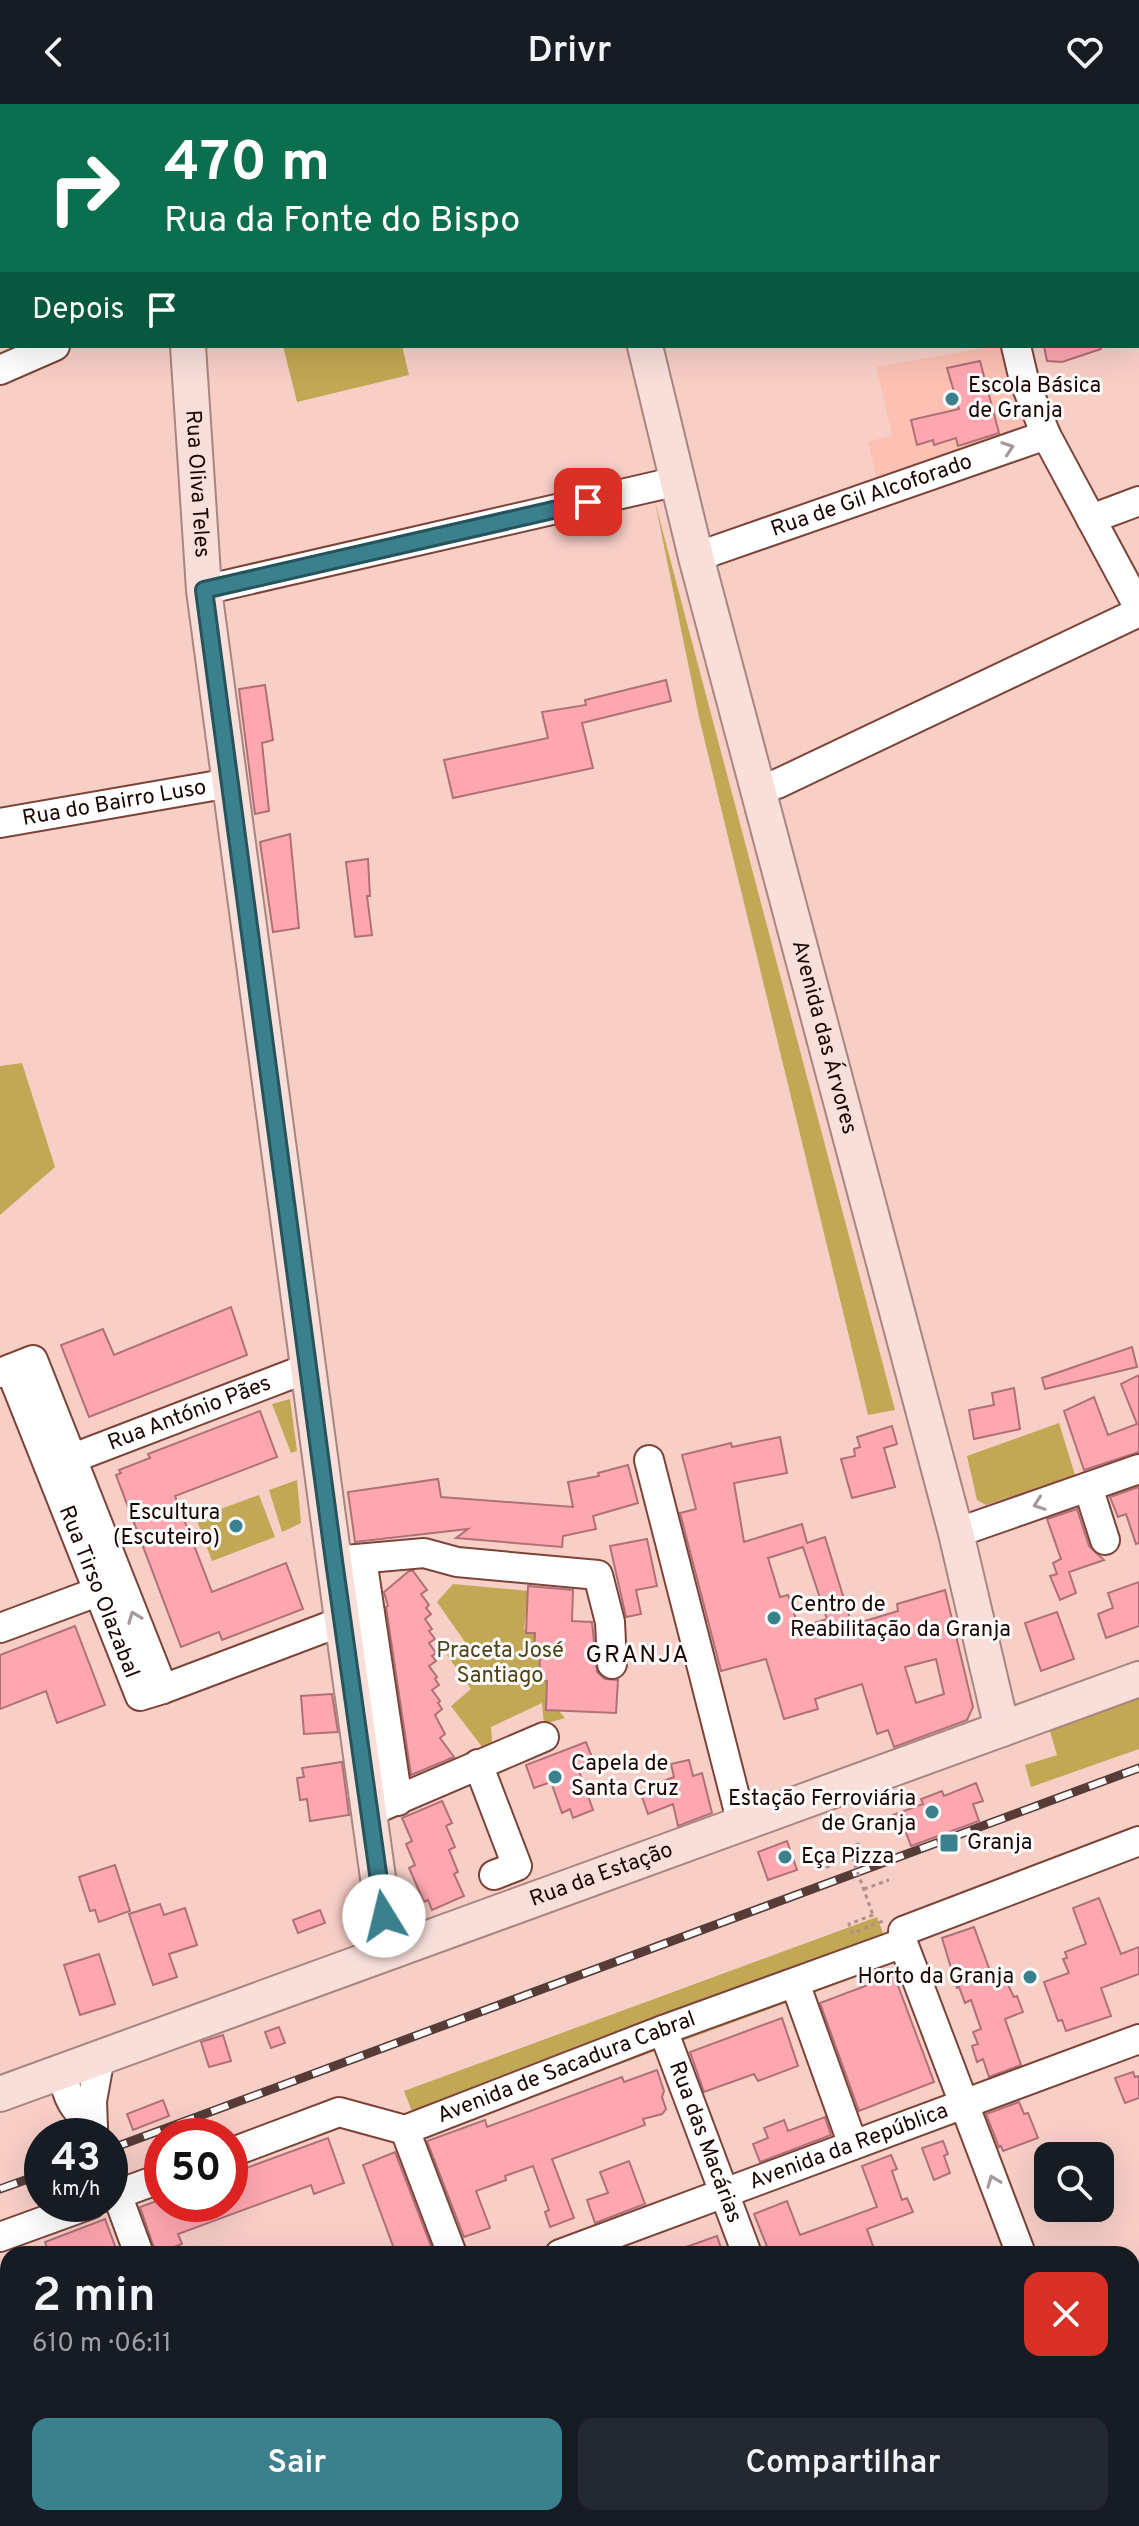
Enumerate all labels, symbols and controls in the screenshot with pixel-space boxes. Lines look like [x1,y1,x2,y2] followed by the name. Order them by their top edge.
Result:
[527,29,612,75] text: Drivr
[32,30,76,74] icon: back
[1063,30,1107,74] icon: heart
[164,130,330,200] text: 470 m
[32,136,136,240] icon: right
[164,199,520,245] text: Rua da Fonte do Bispo
[140,288,184,332] icon: arrive
[32,292,124,329] text: Depois
[968,373,1101,425] place label: Escola Básica de Granja
[943,390,961,408] marker: Escola Básica de Granja
[179,409,215,559] street label: Rua Oliva Teles
[1000,442,1014,458] one-way arrow
[767,448,976,543] street label: Rua de Gil Alcoforado
[554,468,622,536] pin
[566,480,610,524] icon: arrive
[20,774,208,832] street label: Rua do Bairro Luso
[785,937,863,1137] street label: Avenida das Árvores
[104,1370,275,1457] street label: Rua António Pães
[1033,1495,1047,1511] one-way arrow
[113,1500,220,1552] place label: Escultura (Escuteiro)
[52,1502,145,1682] street label: Rua Tirso Olazabal
[227,1517,245,1535] marker: Escultura (Escuteiro)
[790,1592,1011,1644] place label: Centro de Reabilitação da Granja
[765,1609,783,1627] marker: Centro de Reabilitação da Granja
[127,1611,144,1625] one-way arrow
[436,1638,564,1690] park label: Praceta José Santiago
[586,1641,690,1671] district label: GRANJA
[571,1751,679,1803] place label: Capela de Santa Cruz
[546,1768,564,1786] marker: Capela de Santa Cruz
[728,1786,916,1838] place label: Estação Ferroviária de Granja
[923,1803,941,1821] marker: Estação Ferroviária de Granja
[967,1830,1032,1857] place label: Granja
[938,1832,960,1854] marker: Granja
[526,1836,677,1913] street label: Rua da Estação
[801,1844,894,1871] place label: Eça Pizza
[776,1848,794,1866] marker: Eça Pizza
[342,1874,426,1958] position arrow
[858,1964,1014,1991] place label: Horto da Granja
[1021,1968,1039,1986] marker: Horto da Granja
[433,2006,699,2130] street label: Avenida de Sacadura Cabral
[663,2058,748,2227] street label: Rua das Macárias
[745,2098,952,2196] street label: Avenida da República
[144,2118,248,2222] speed limit sign: 50
[51,2135,101,2185] text: 43
[1034,2142,1114,2222] map controls
[1034,2142,1114,2222] button: search
[986,2175,1003,2189] one-way arrow
[52,2177,100,2203] text: km/h
[32,2268,156,2328] text: 2 min
[1024,2272,1108,2356] button: close
[32,2328,172,2361] text: 610 m · 06:11
[32,2418,562,2510] button: Sair
[578,2418,1108,2510] button: Compartilhar

